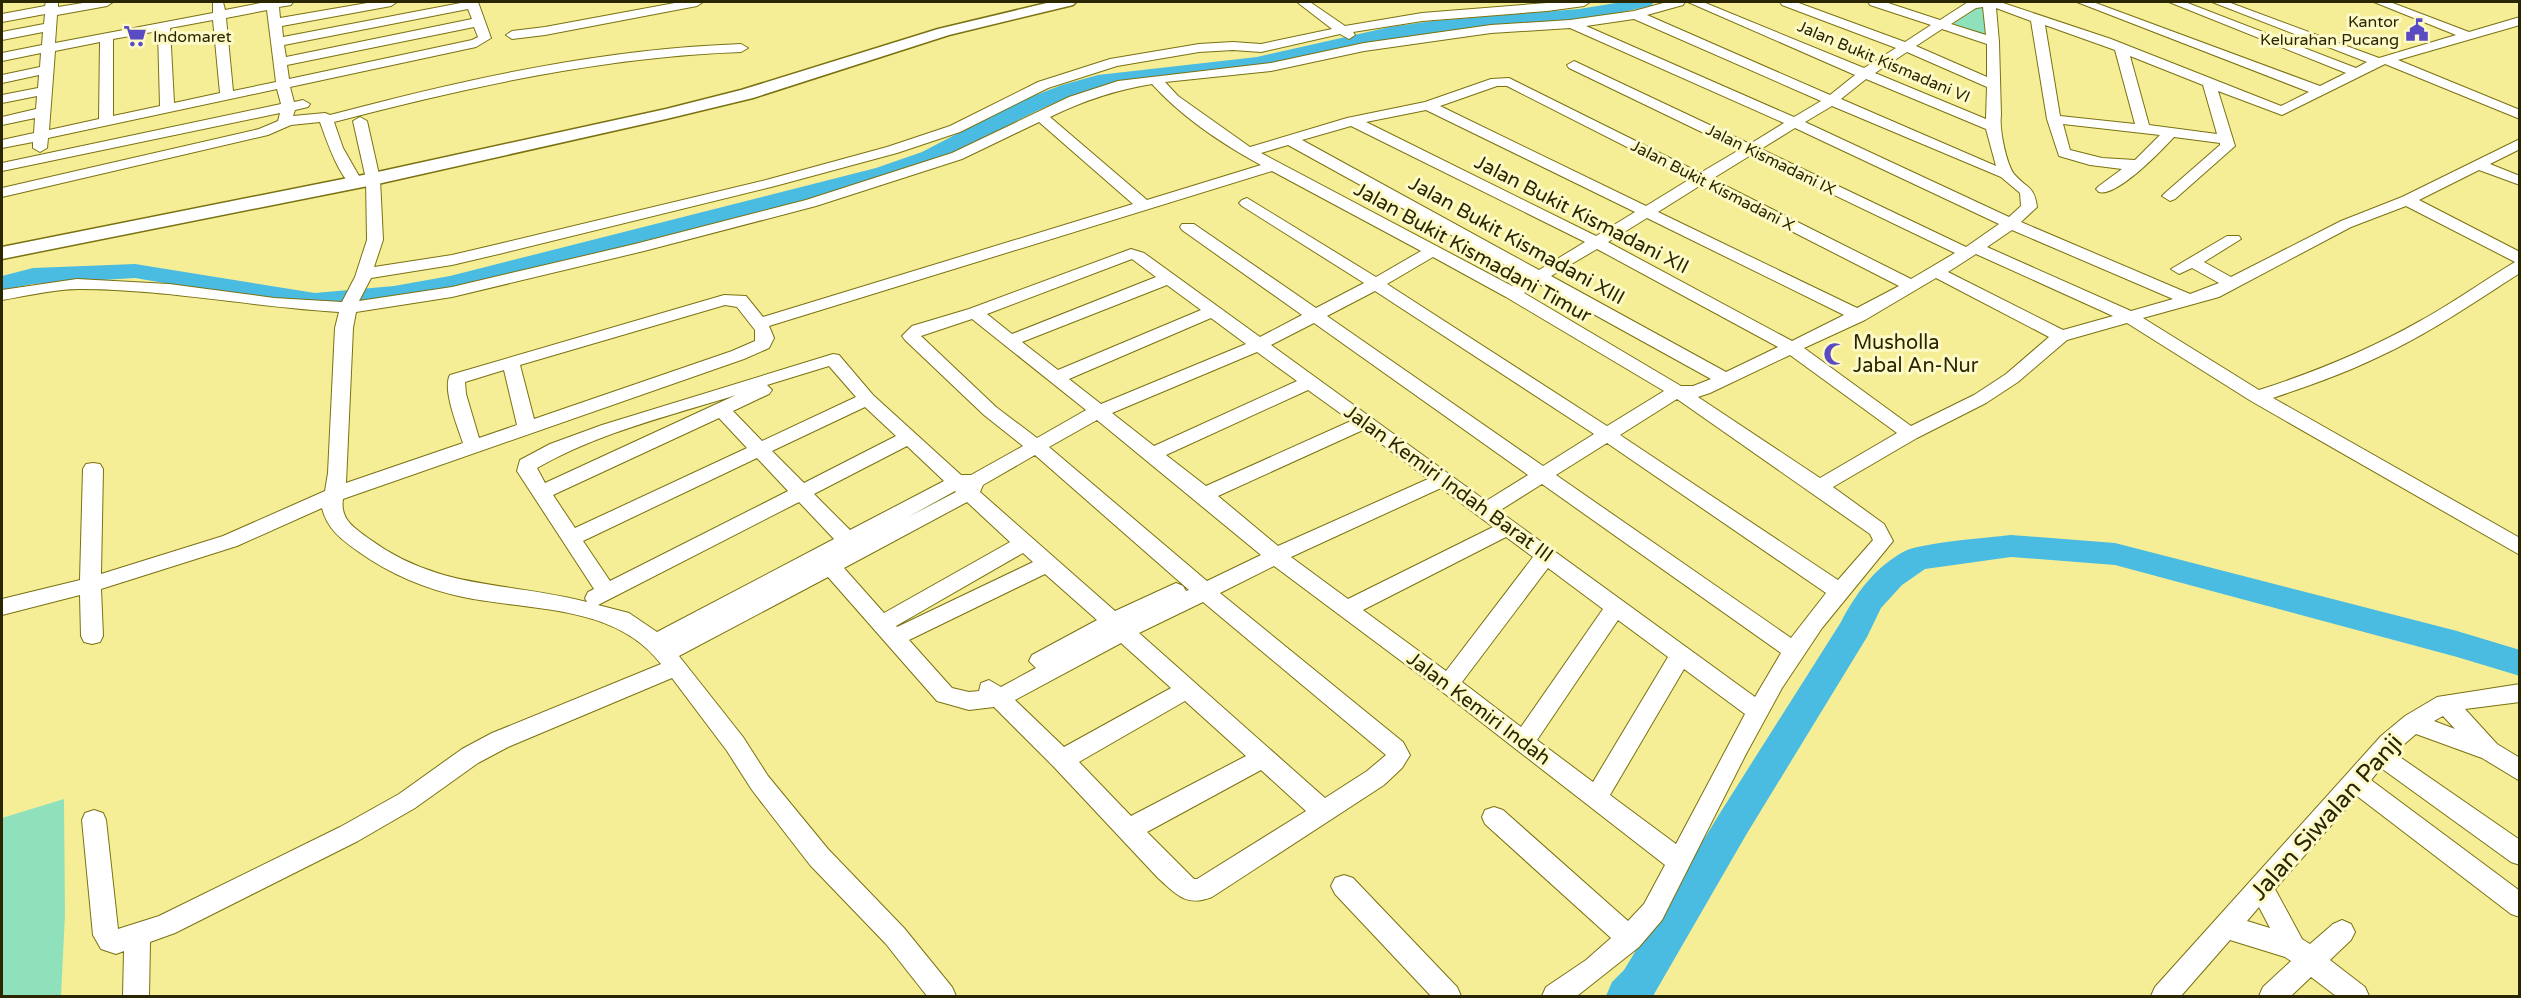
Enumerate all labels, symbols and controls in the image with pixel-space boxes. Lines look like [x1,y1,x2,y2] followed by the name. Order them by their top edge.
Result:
[2260,12,2400,50] place label: Kantor Kelurahan Pucang
[1794,16,1973,107] street label: Jalan Bukit Kismadani VI
[2404,17,2430,43] public building icon: Kantor Kelurahan Pucang
[122,23,148,49] supermarket icon: Indomaret
[153,27,232,47] place label: Indomaret
[1703,120,1839,200] street label: Jalan Kismadani IX
[1627,136,1798,236] street label: Jalan Bukit Kismadani X
[1470,150,1693,279] street label: Jalan Bukit Kismadani XII
[1404,171,1629,310] street label: Jalan Bukit Kismadani XIII
[1350,177,1596,328] street label: Jalan Bukit Kismadani Timur
[1853,331,1979,378] place label: Musholla Jabal An-Nur
[1822,341,1848,367] mosque icon: Musholla Jabal An-Nur
[1339,400,1558,568] street label: Jalan Kemiri Indah Barat III
[1402,647,1555,771] street label: Jalan Kemiri Indah
[2244,728,2409,907] street label: Jalan Siwalan Panji

